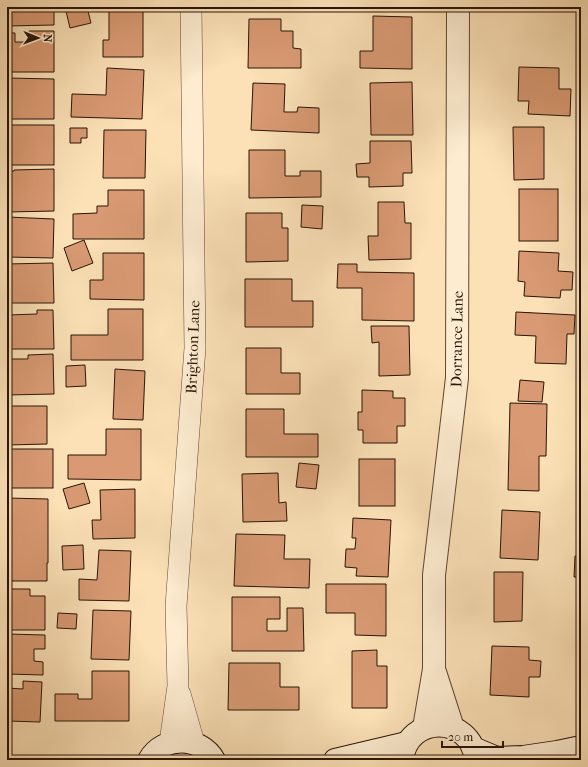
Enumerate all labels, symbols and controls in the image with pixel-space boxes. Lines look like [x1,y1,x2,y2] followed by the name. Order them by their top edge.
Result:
[18,18,58,58] north arrow
[41,34,54,43] text: N
[447,290,467,387] street label: Dorrance Lane
[182,299,204,394] street label: Brighton Lane
[442,723,503,749] scale bar
[448,730,473,744] text: 20 m

